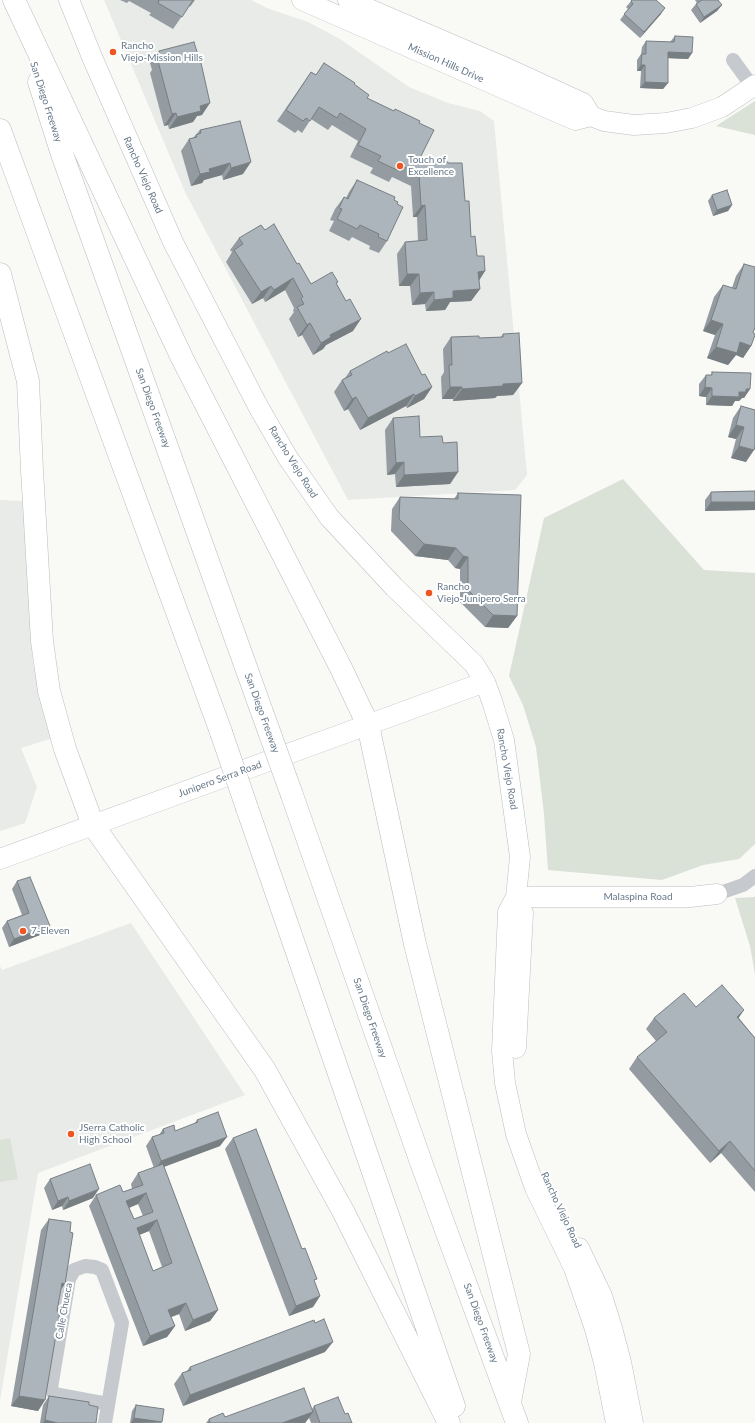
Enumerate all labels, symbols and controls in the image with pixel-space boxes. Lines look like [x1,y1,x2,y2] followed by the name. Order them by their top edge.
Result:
[121,40,203,64] place label: Rancho Viejo-Mission Hills
[406,41,486,85] street label: Mission Hills Drive
[108,47,118,57] marker: Rancho Viejo-Mission Hills
[27,60,65,144] street label: San Diego Freeway
[121,135,165,215] street label: Rancho Viejo Road
[408,154,454,178] place label: Touch of Excellence
[395,161,405,171] marker: Touch of Excellence
[133,366,173,450] street label: San Diego Freeway
[266,424,320,500] street label: Rancho Viejo Road
[437,581,526,604] place label: Rancho Viejo-Junipero Serra
[424,588,434,598] marker: Rancho Viejo-Junipero Serra
[242,671,282,755] street label: San Diego Freeway
[494,727,520,811] street label: Rancho Viejo Road
[177,758,263,800] street label: Junipero Serra Road
[603,891,673,903] street label: Malaspina Road
[31,925,70,937] place label: 7-Eleven
[18,926,28,936] marker: 7-Eleven
[351,976,389,1060] street label: San Diego Freeway
[79,1122,145,1146] place label: JSerra Catholic High School
[66,1129,76,1139] marker: JSerra Catholic High School
[538,1170,584,1250] street label: Rancho Viejo Road
[461,1281,501,1365] street label: San Diego Freeway
[53,1282,75,1340] street label: Calle Chueca

